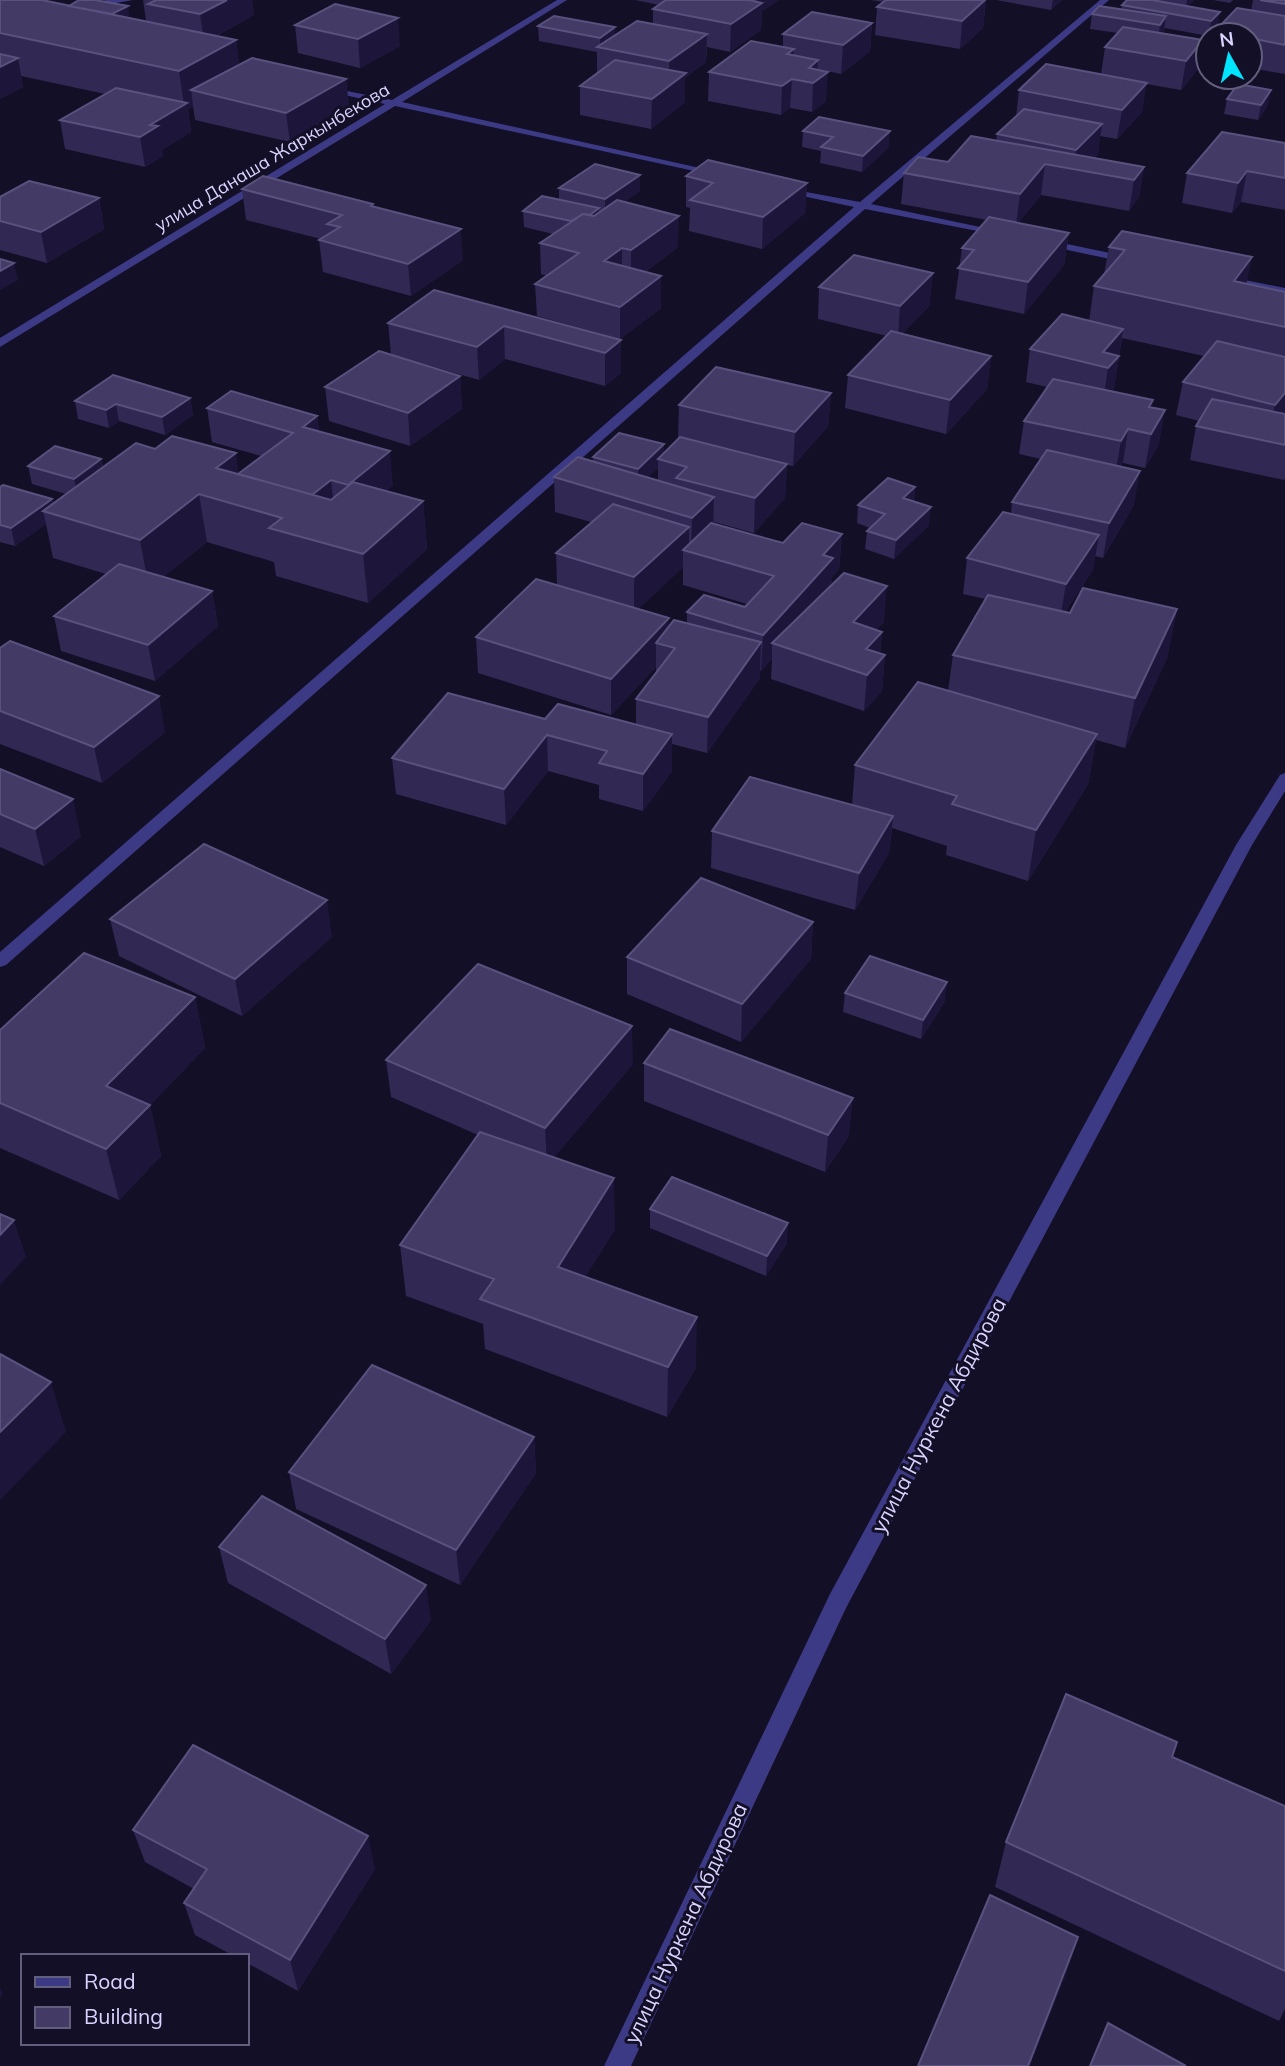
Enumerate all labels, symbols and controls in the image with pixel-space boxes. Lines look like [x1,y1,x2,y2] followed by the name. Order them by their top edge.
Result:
[1194,21,1264,91] north arrow
[1218,26,1235,52] text: N
[150,78,394,236] street label: улица Данаша Жаркынбекова
[865,1293,1011,1537] street label: улица Нуркена Абдирова
[618,1798,752,2048] street label: улица Нуркена Абдирова
[21,1954,248,2045] legend
[84,1968,135,1994] text: Road
[84,2003,163,2029] text: Building

